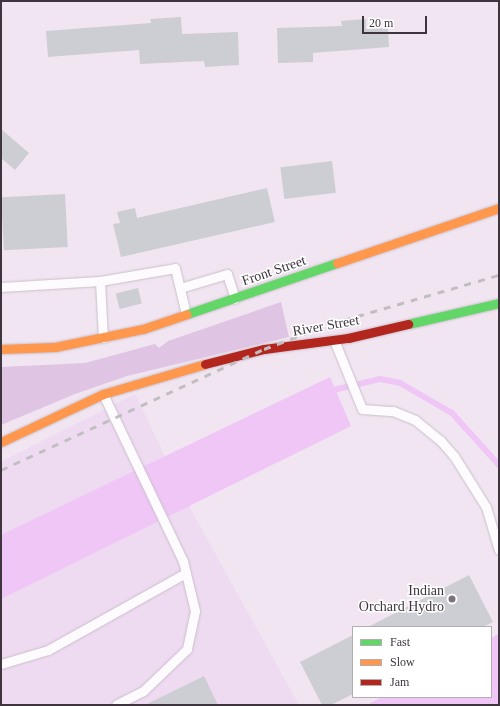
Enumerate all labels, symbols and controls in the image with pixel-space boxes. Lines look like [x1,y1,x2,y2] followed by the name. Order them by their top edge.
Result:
[364,8,429,34] scale bar
[369,16,393,30] text: 20 m
[240,252,308,290] street label: Front Street
[291,312,361,340] street label: River Street
[359,583,444,616] place label: Indian Orchard Hydro
[447,594,457,604] marker: Indian Orchard Hydro
[352,626,492,698] legend
[390,635,410,649] text: Fast
[390,655,415,669] text: Slow
[390,675,409,689] text: Jam

